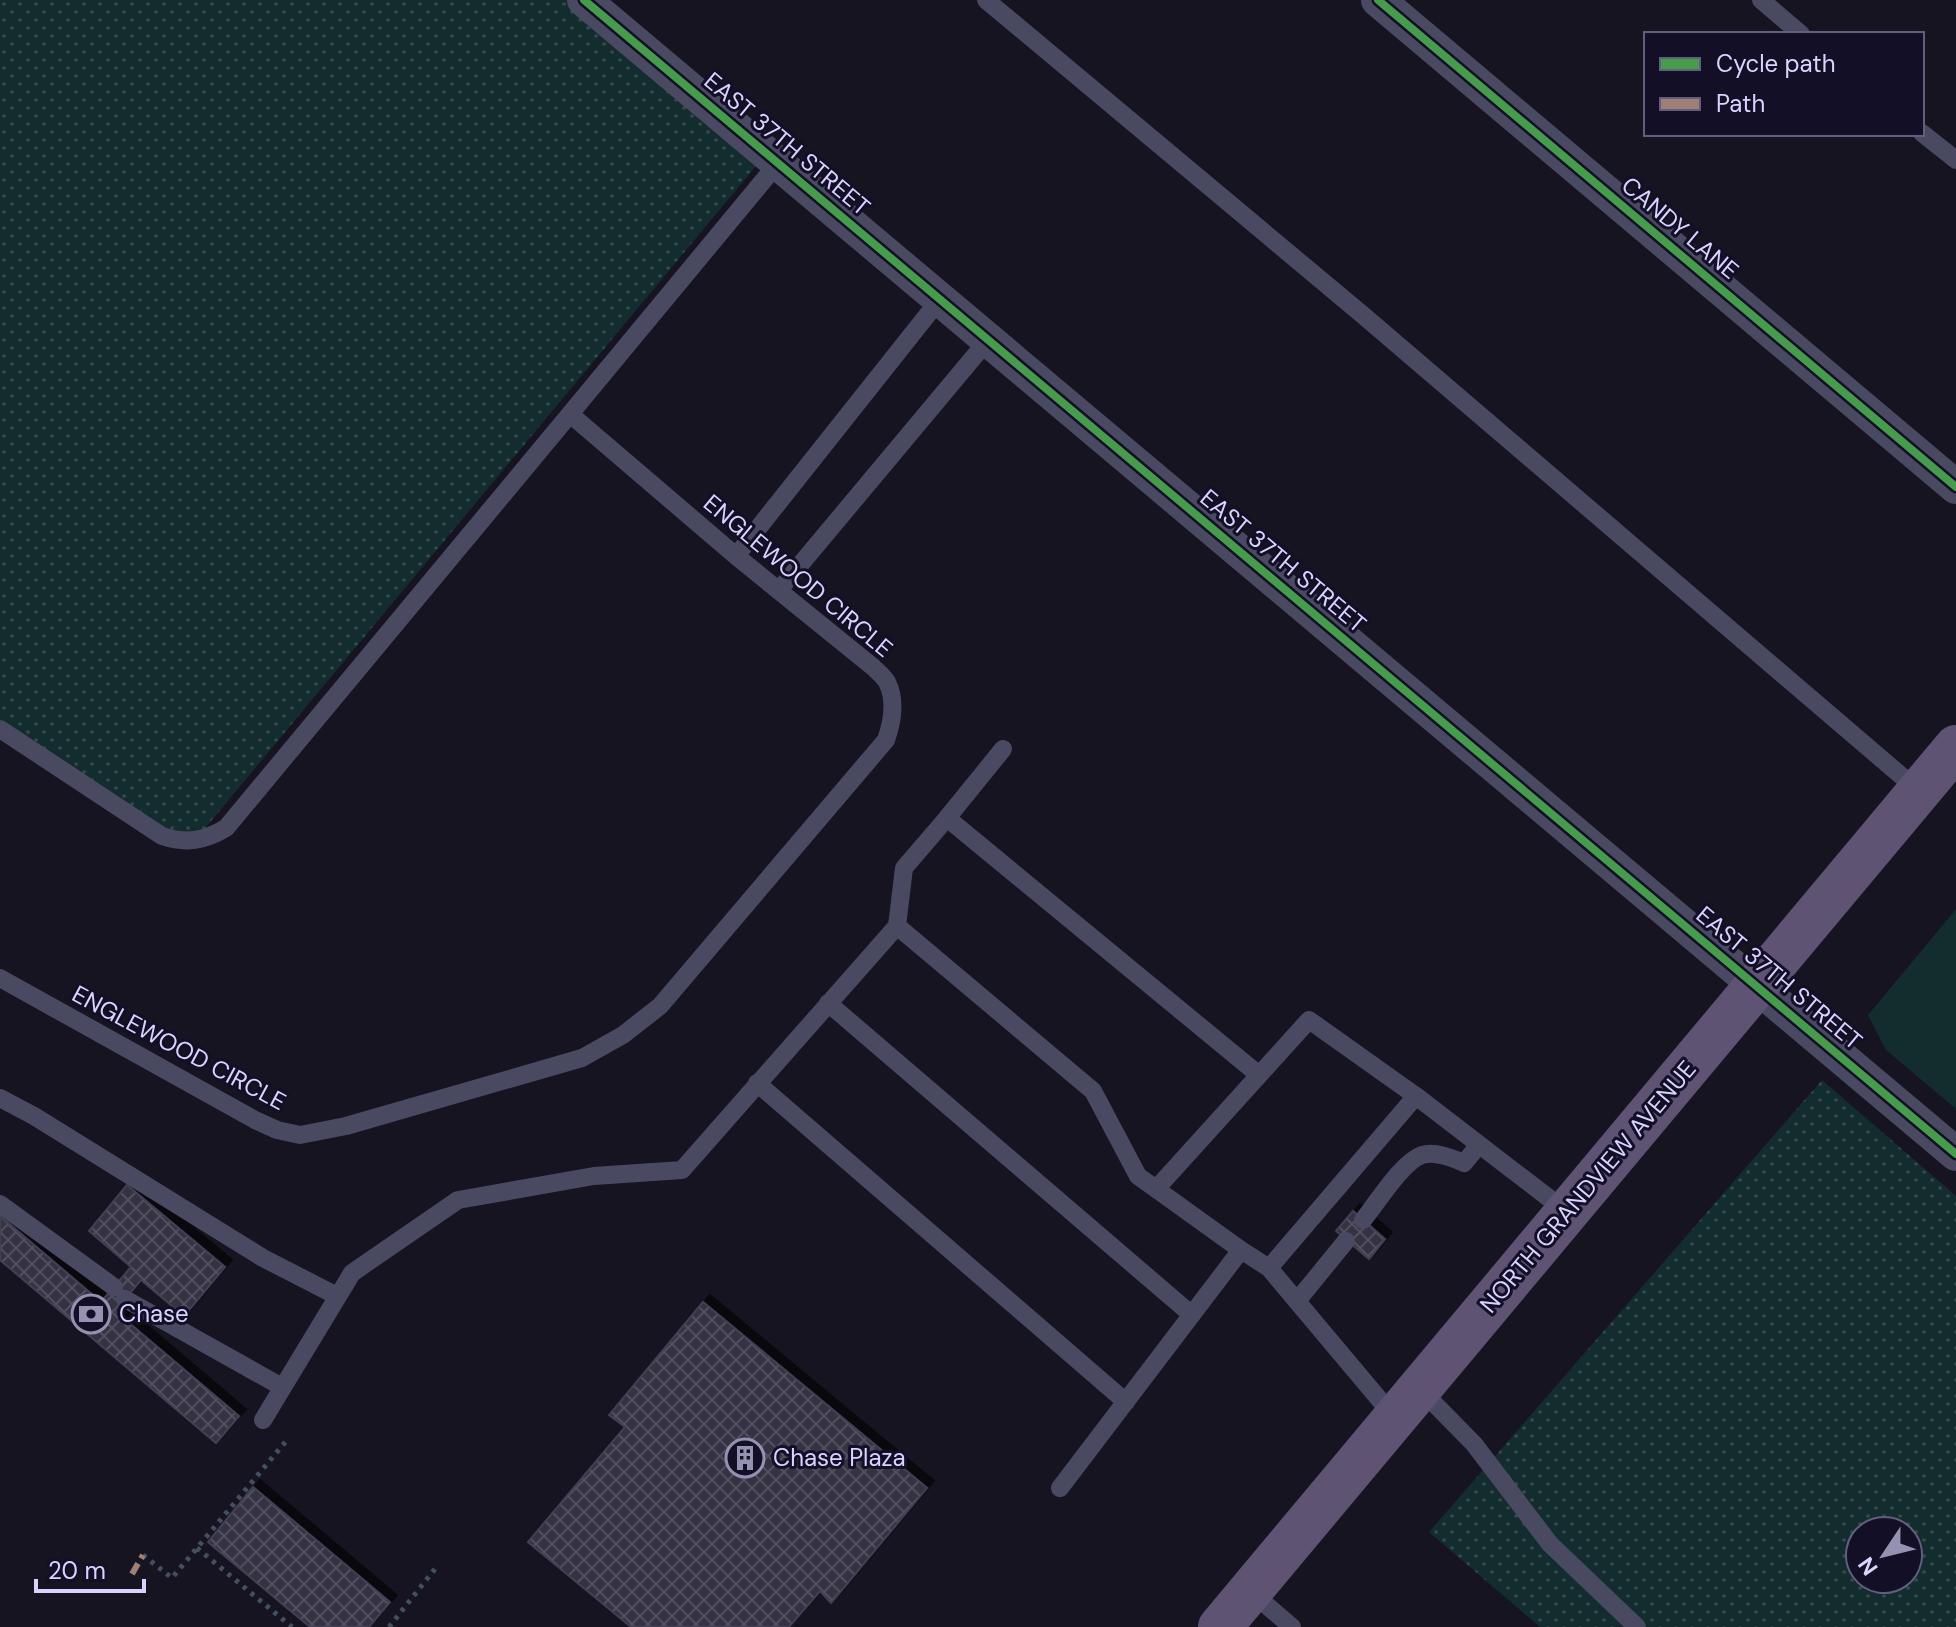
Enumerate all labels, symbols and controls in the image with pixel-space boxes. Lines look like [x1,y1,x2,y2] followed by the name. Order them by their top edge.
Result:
[1644,32,1924,136] legend
[1716,48,1835,79] text: Cycle path
[698,65,877,222] street label: EAST 37TH STREET
[1716,88,1765,119] text: Path
[1615,170,1745,286] street label: CANDY LANE
[1194,482,1373,639] street label: EAST 37TH STREET
[697,487,899,664] street label: ENGLEWOOD CIRCLE
[1690,899,1869,1056] street label: EAST 37TH STREET
[67,978,291,1117] street label: ENGLEWOOD CIRCLE
[1473,1054,1702,1319] street label: NORTH GRANDVIEW AVENUE
[70,1293,112,1335] bank icon: Chase
[119,1298,189,1329] place label: Chase
[724,1437,766,1479] building icon: Chase Plaza
[773,1442,906,1473] place label: Chase Plaza
[1844,1515,1924,1595] north arrow
[36,1543,144,1593] scale bar
[1852,1551,1885,1581] text: N
[48,1555,106,1586] text: 20 m

